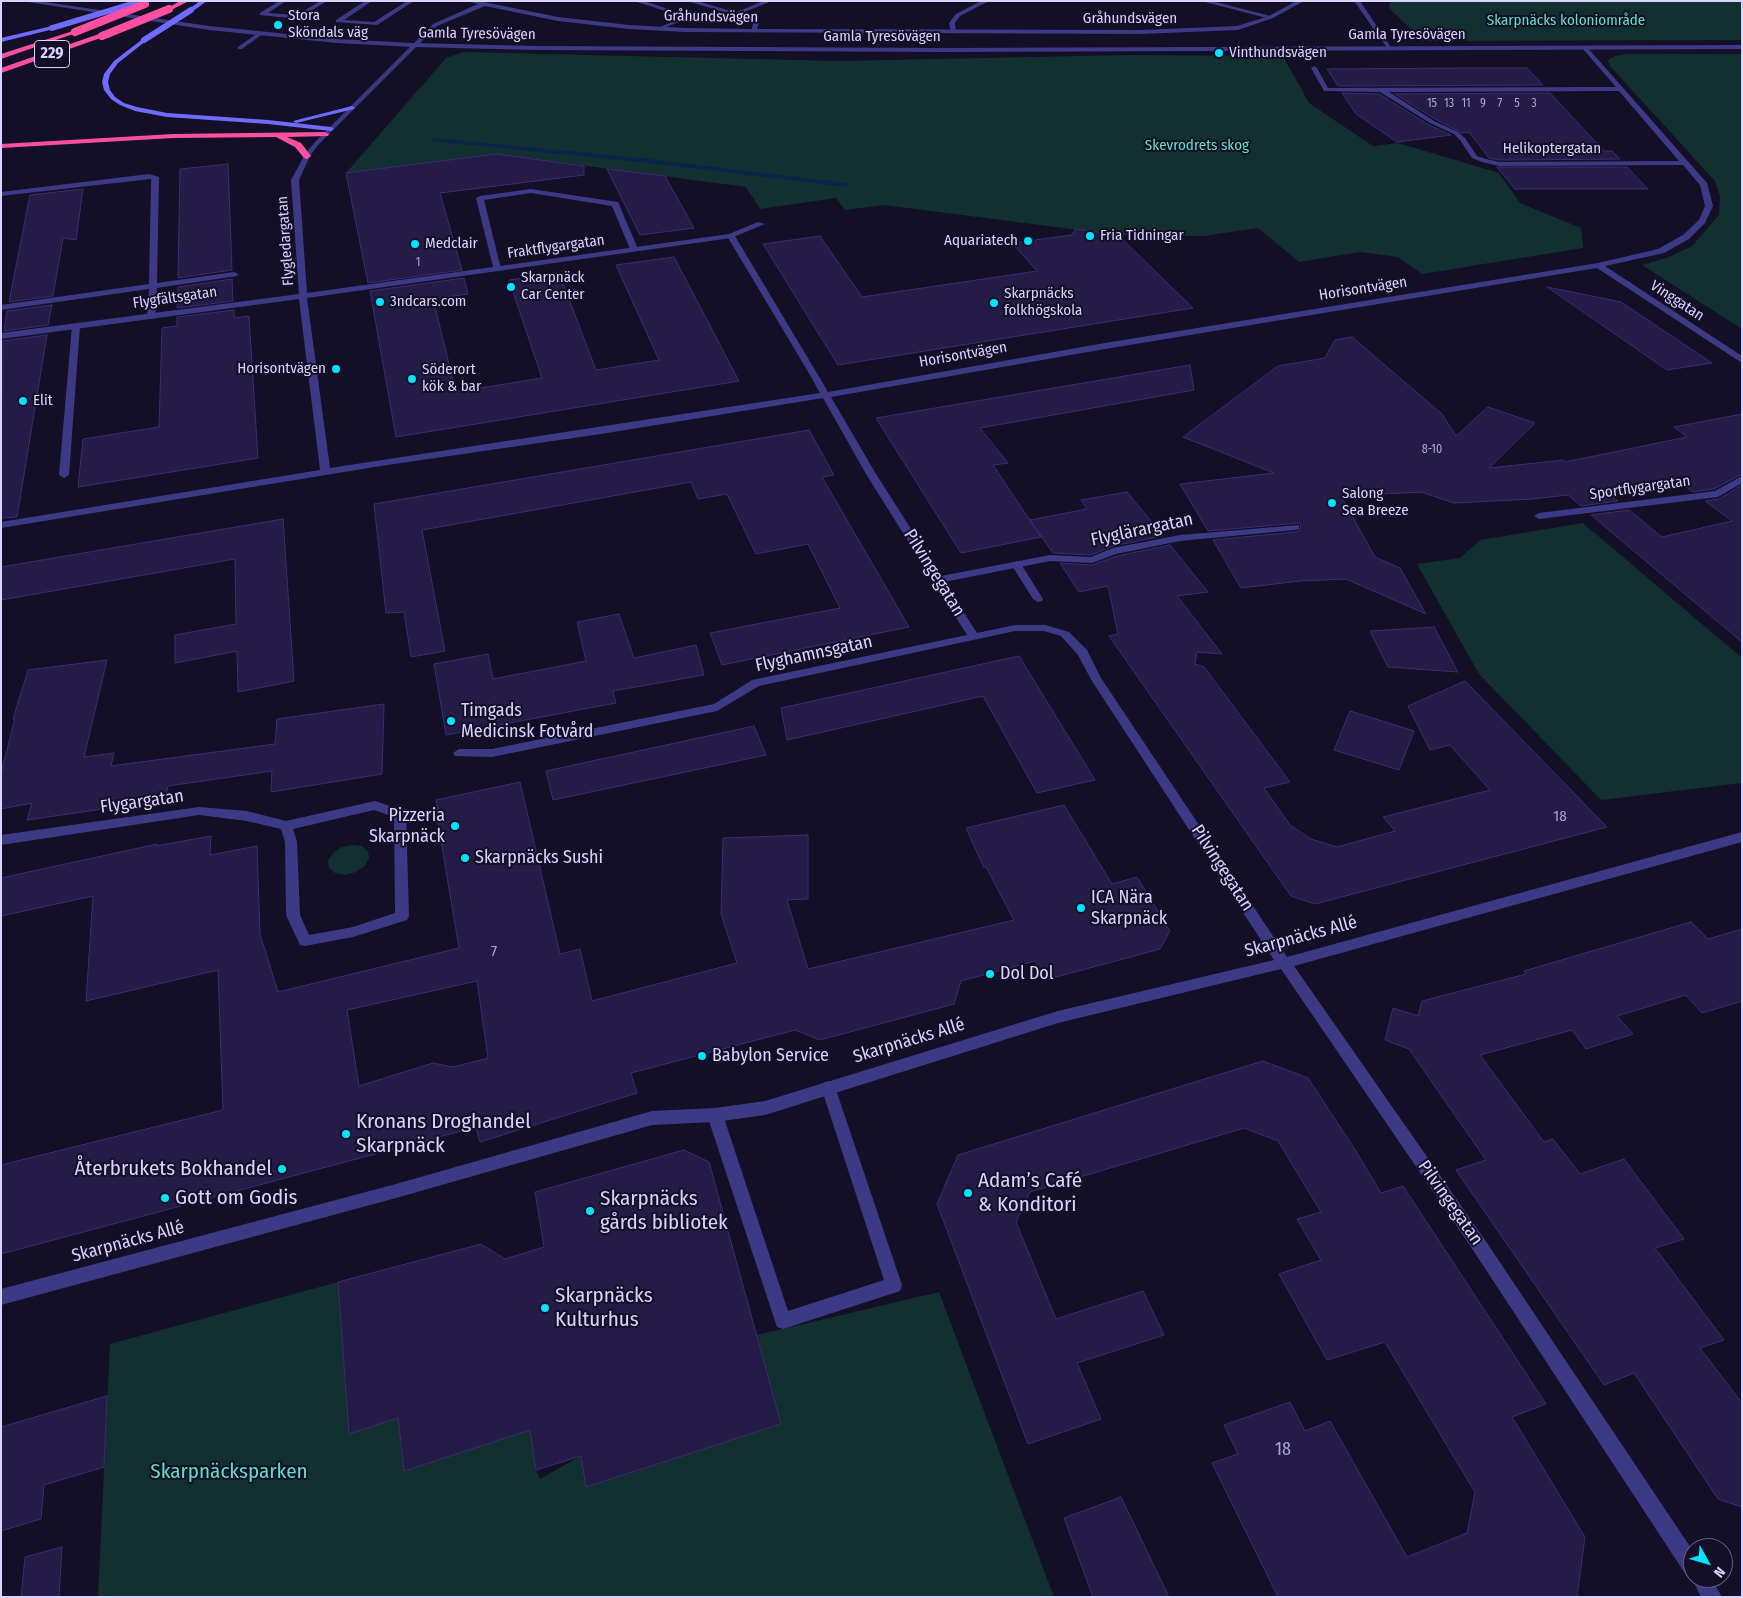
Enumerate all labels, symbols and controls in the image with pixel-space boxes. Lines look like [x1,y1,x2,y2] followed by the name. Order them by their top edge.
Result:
[288,7,368,42] place label: Stora Sköndals väg
[664,7,758,27] street label: Gråhundsvägen
[1083,10,1177,28] street label: Gråhundsvägen
[1487,12,1645,30] park label: Skarpnäcks koloniområde
[272,19,284,31] marker: Stora Sköndals väg
[418,24,536,44] street label: Gamla Tyresövägen
[1348,26,1466,44] street label: Gamla Tyresövägen
[823,28,941,46] street label: Gamla Tyresövägen
[34,41,70,68] road number: 229
[1229,44,1327,62] place label: Vinthundsvägen
[1213,47,1225,59] marker: Vinthundsvägen
[1427,97,1437,111] house number: 15
[1444,97,1454,111] house number: 13
[1461,97,1471,111] house number: 11
[1480,97,1486,111] house number: 9
[1498,97,1502,111] house number: 7
[1514,97,1520,111] house number: 5
[1531,97,1537,111] house number: 3
[1145,137,1249,155] park label: Skevrodrets skog
[1503,140,1601,158] street label: Helikoptergatan
[274,196,298,286] street label: Flygledargatan
[1100,227,1184,245] place label: Fria Tidningar
[1084,230,1096,242] marker: Fria Tidningar
[506,231,606,263] street label: Fraktflygargatan
[944,232,1018,250] place label: Aquariatech
[425,235,478,253] place label: Medclair
[1022,235,1034,247] marker: Aquariatech
[409,238,421,250] marker: Medclair
[416,256,420,270] house number: 1
[521,269,585,304] place label: Skarpnäck Car Center
[1318,273,1408,305] street label: Horisontvägen
[1647,277,1707,325] street label: Vinggatan
[505,281,517,293] marker: Skarpnäck Car Center
[132,283,218,313] street label: Flygfältsgatan
[1004,285,1082,320] place label: Skarpnäcks folkhögskola
[390,293,466,311] place label: 3ndcars.com
[374,296,386,308] marker: 3ndcars.com
[988,297,1000,309] marker: Skarpnäcks folkhögskola
[918,338,1008,372] street label: Horisontvägen
[237,360,326,378] place label: Horisontvägen
[422,361,481,396] place label: Söderort kök & bar
[330,363,342,375] marker: Horisontvägen
[406,373,418,385] marker: Söderort kök & bar
[33,392,53,410] place label: Elit
[17,395,29,407] marker: Elit
[1422,443,1442,457] house number: 8-10
[1589,472,1691,504] street label: Sportflygargatan
[1342,485,1409,520] place label: Salong Sea Breeze
[1326,497,1338,509] marker: Salong Sea Breeze
[1089,509,1195,551] street label: Flyglärargatan
[899,525,969,621] street label: Pilvingegatan
[754,631,874,677] street label: Flyghamnsgatan
[461,700,593,742] place label: Timgads Medicinsk Fotvård
[445,715,457,727] marker: Timgads Medicinsk Fotvård
[99,785,185,819] street label: Flygargatan
[369,805,445,848] place label: Pizzeria Skarpnäck
[1553,808,1567,826] house number: 18
[449,820,461,832] marker: Pizzeria Skarpnäck
[1186,821,1258,915] street label: Pilvingegatan
[475,847,603,869] place label: Skarpnäcks Sushi
[459,852,471,864] marker: Skarpnäcks Sushi
[1091,887,1167,930] place label: ICA Nära Skarpnäck
[1075,902,1087,914] marker: ICA Nära Skarpnäck
[1242,912,1360,962] street label: Skarpnäcks Allé
[491,943,497,961] house number: 7
[1000,963,1054,985] place label: Dol Dol
[984,968,996,980] marker: Dol Dol
[851,1014,967,1068] street label: Skarpnäcks Allé
[712,1045,829,1067] place label: Babylon Service
[696,1050,708,1062] marker: Babylon Service
[356,1109,531,1159] place label: Kronans Droghandel Skarpnäck
[340,1128,352,1140] marker: Kronans Droghandel Skarpnäck
[75,1156,272,1182] place label: Återbrukets Bokhandel
[1413,1156,1487,1250] street label: Pilvingegatan
[276,1163,288,1175] marker: Återbrukets Bokhandel
[978,1168,1082,1218] place label: Adam’s Café & Konditori
[175,1185,297,1211] place label: Gott om Godis
[600,1186,728,1236] place label: Skarpnäcks gårds bibliotek
[962,1187,974,1199] marker: Adam’s Café & Konditori
[159,1192,171,1204] marker: Gott om Godis
[584,1205,596,1217] marker: Skarpnäcks gårds bibliotek
[69,1217,187,1267] street label: Skarpnäcks Allé
[555,1283,653,1333] place label: Skarpnäcks Kulturhus
[539,1302,551,1314] marker: Skarpnäcks Kulturhus
[1275,1439,1291,1461] house number: 18
[150,1459,308,1485] park label: Skarpnäcksparken
[1683,1538,1733,1588] north arrow
[1710,1564,1729,1581] text: N

